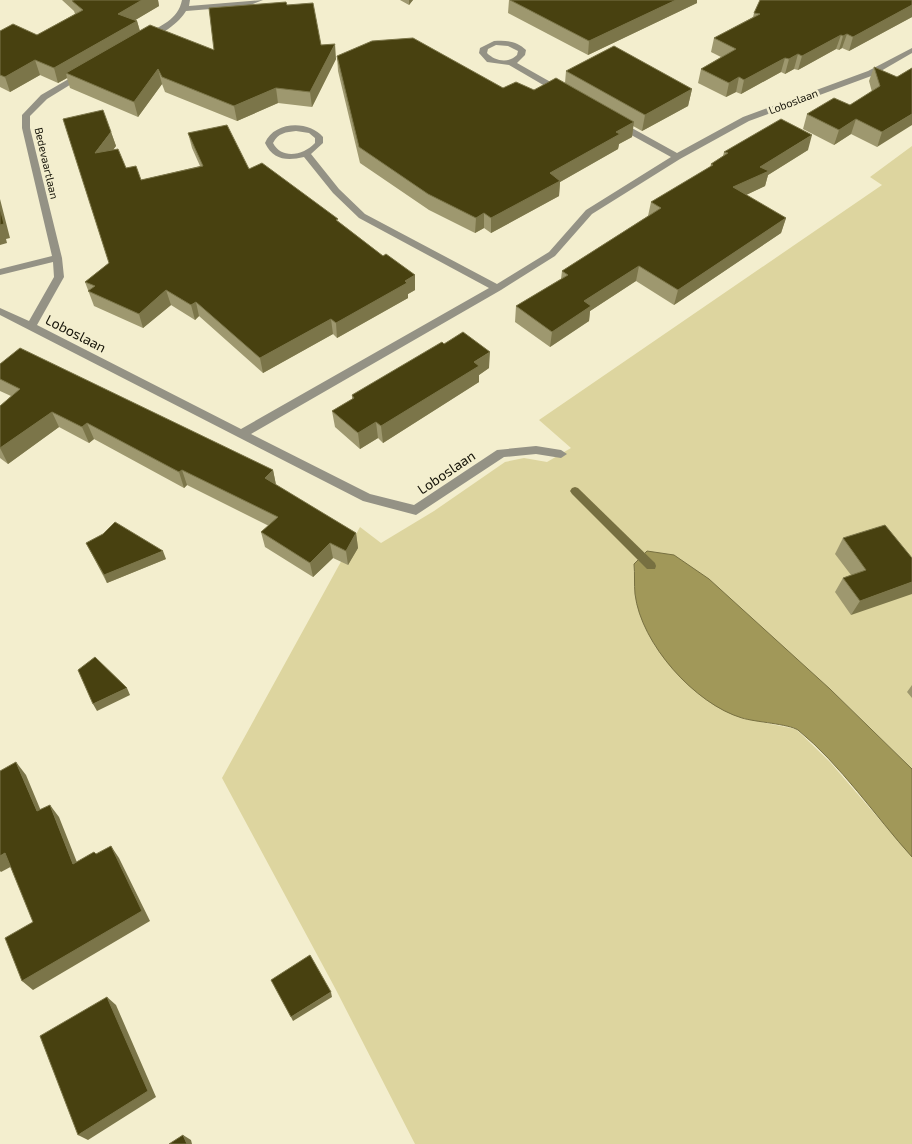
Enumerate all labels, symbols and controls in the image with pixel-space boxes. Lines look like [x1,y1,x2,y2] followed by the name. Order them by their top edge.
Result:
[767,86,819,116] street label: Loboslaan
[32,126,62,200] street label: Bedevaartlaan
[43,310,109,356] street label: Loboslaan
[414,447,478,497] street label: Loboslaan

